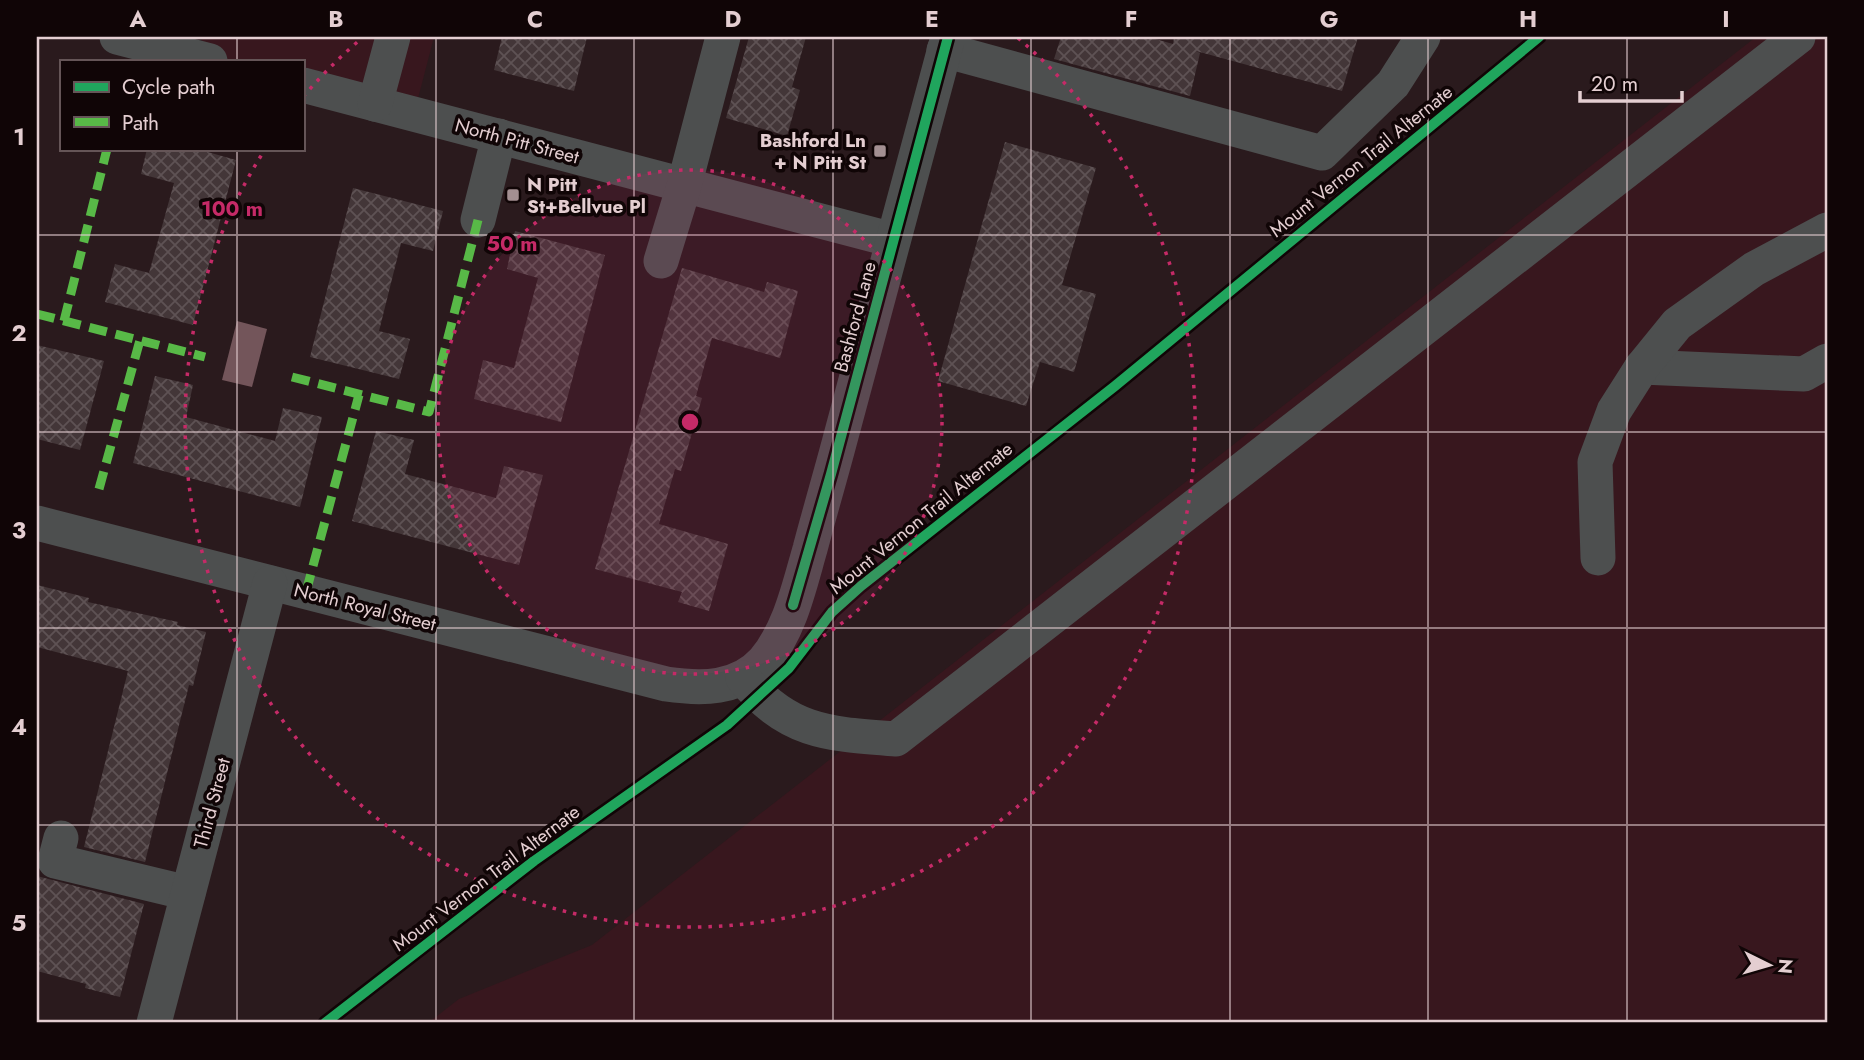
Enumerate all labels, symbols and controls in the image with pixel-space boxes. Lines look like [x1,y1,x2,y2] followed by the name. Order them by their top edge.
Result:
[129,2,147,36] text: A
[328,2,344,36] text: B
[527,2,543,36] text: C
[725,2,742,36] text: D
[925,2,939,36] text: E
[1125,2,1137,36] text: F
[1320,2,1338,36] text: G
[1519,2,1537,36] text: H
[1722,2,1730,36] text: I
[60,60,304,150] legend
[1580,60,1682,104] scale bar
[1591,69,1638,99] text: 20 m
[122,72,215,102] text: Cycle path
[1264,78,1458,243] street label: Mount Vernon Trail Alternate
[122,108,159,138] text: Path
[452,111,582,171] street label: North Pitt Street
[13,120,25,154] text: 1
[760,127,866,176] place label: Bashford Ln + N Pitt St
[872,143,888,159] marker: Bashford Ln + N Pitt St
[527,171,646,220] place label: N Pitt St+Bellvue Pl
[505,187,521,203] marker: N Pitt St+Bellvue Pl
[201,194,263,224] text: 100 m
[487,229,537,259] text: 50 m
[827,258,883,375] street label: Bashford Lane
[11,316,27,350] text: 2
[678,410,702,434] centre of rings
[824,435,1018,600] street label: Mount Vernon Trail Alternate
[12,513,26,547] text: 3
[291,576,439,638] street label: North Royal Street
[11,710,27,744] text: 4
[187,755,237,851] street label: Third Street
[387,798,586,958] street label: Mount Vernon Trail Alternate
[12,906,26,940] text: 5
[1734,930,1804,1000] north arrow
[1771,958,1800,975] text: N

